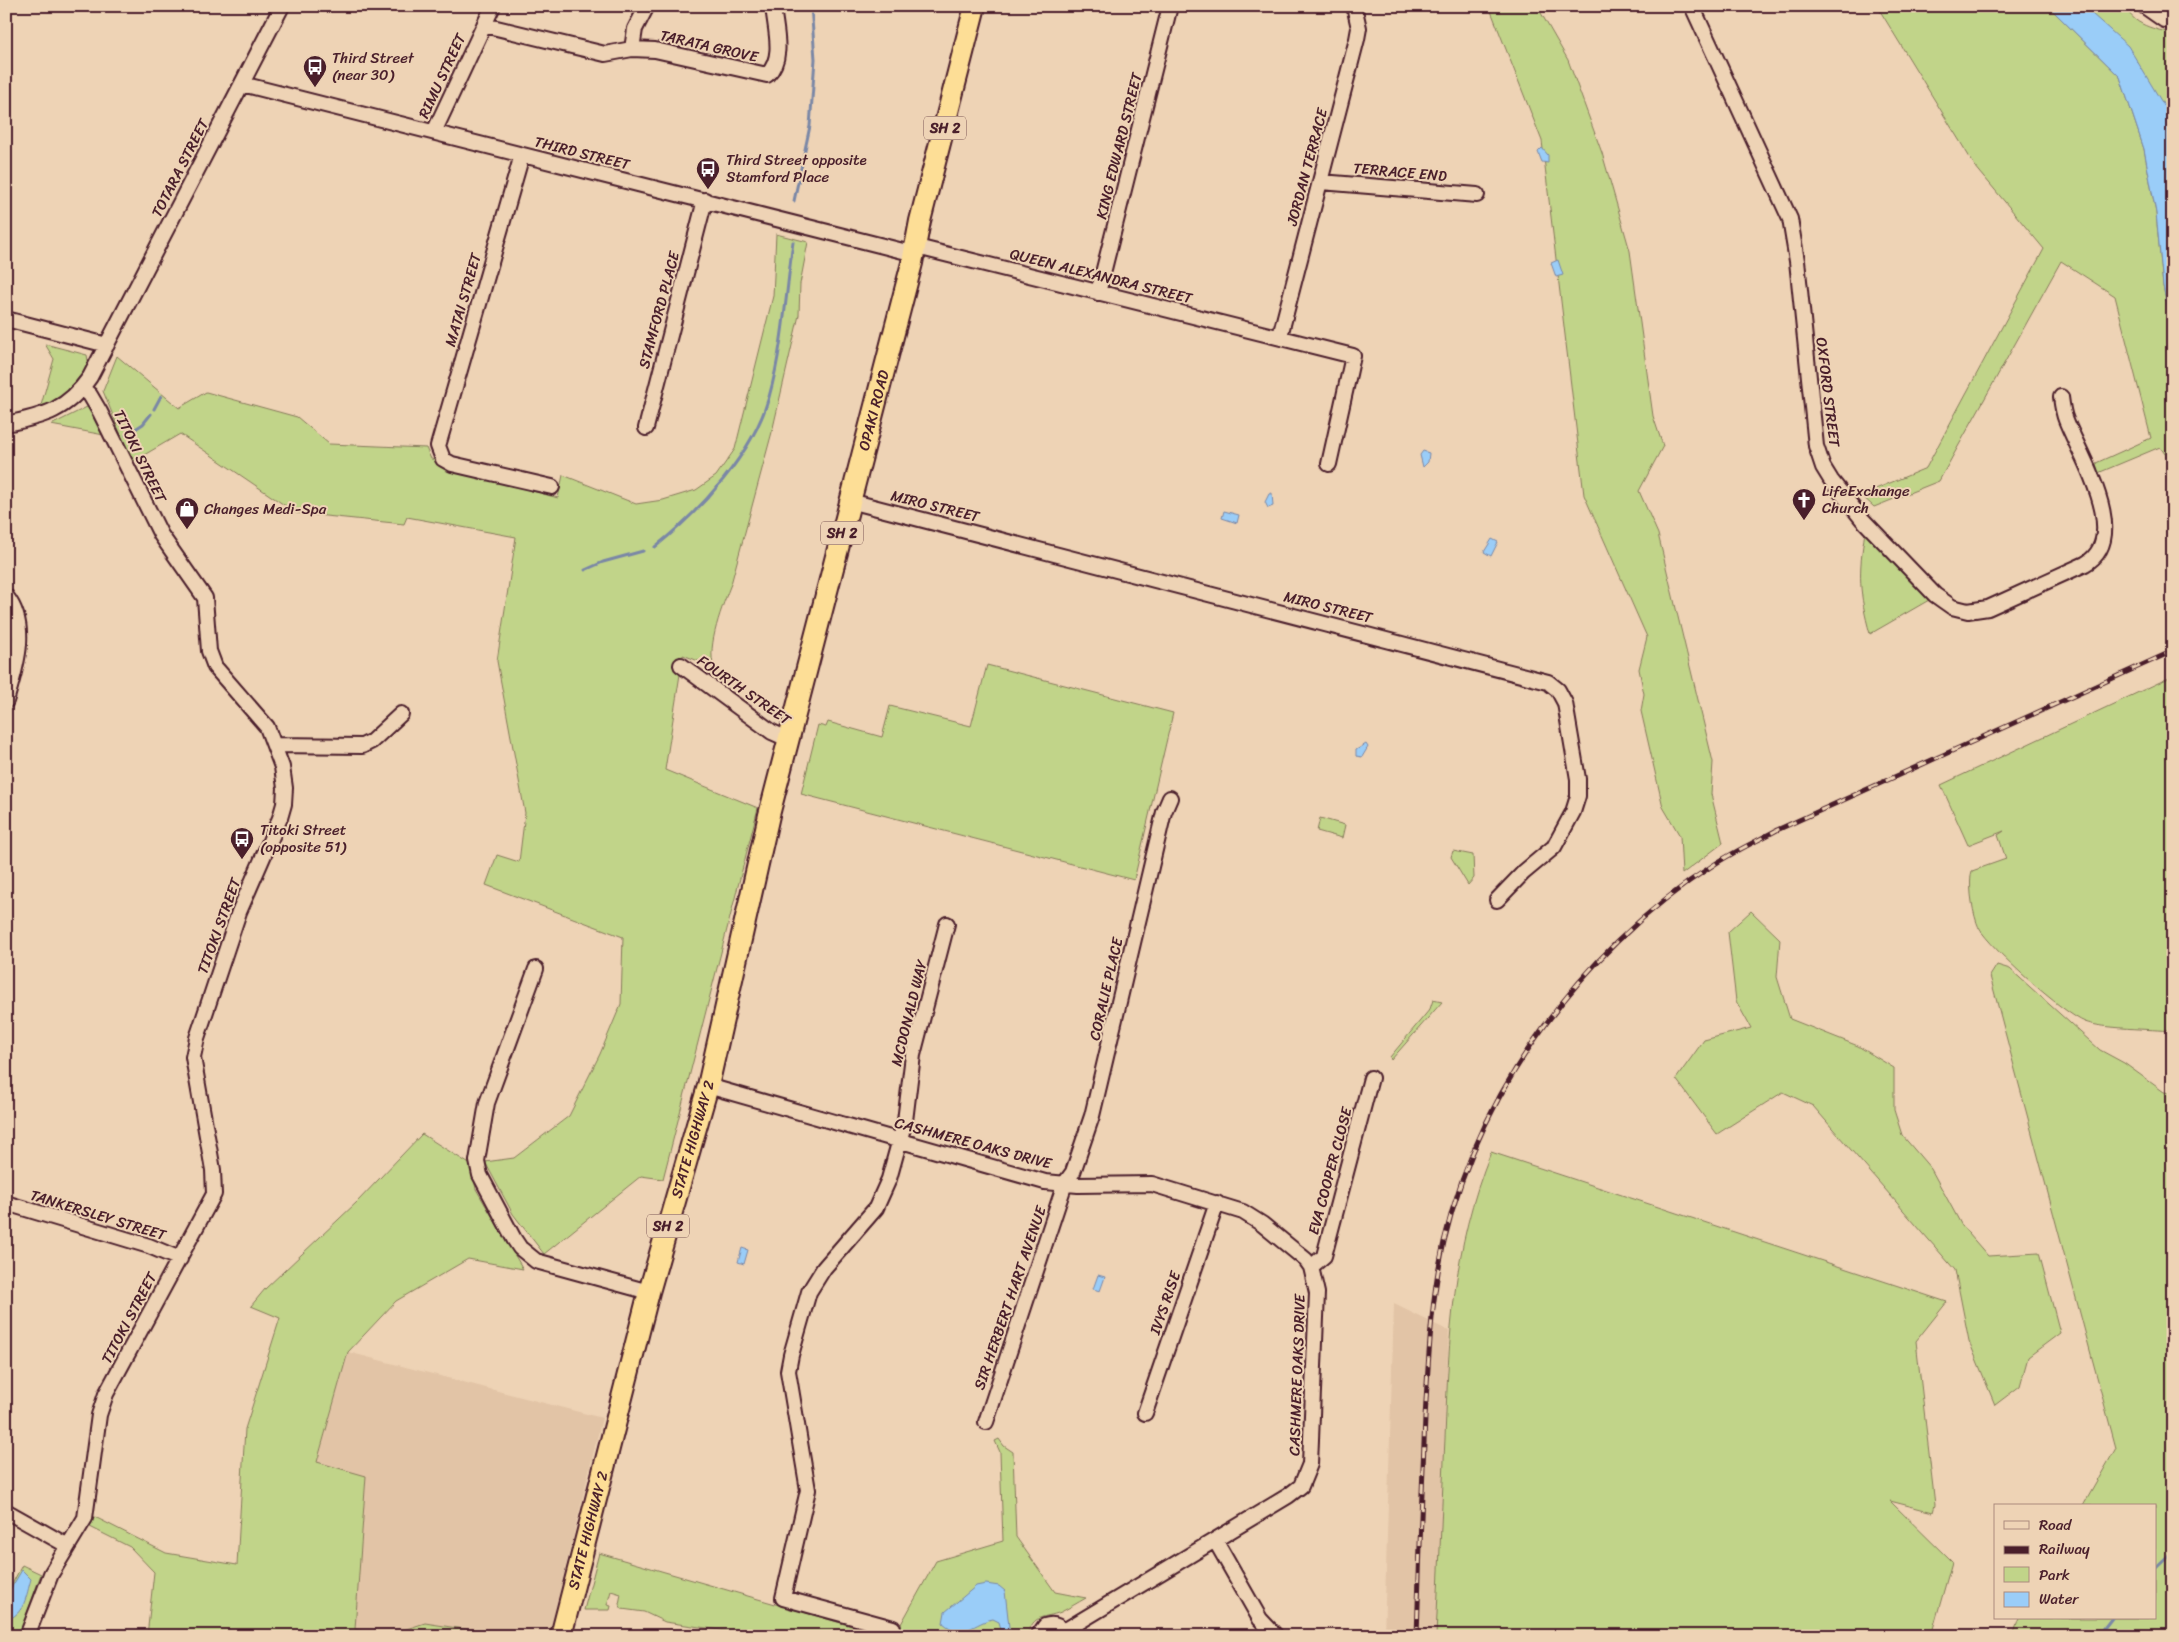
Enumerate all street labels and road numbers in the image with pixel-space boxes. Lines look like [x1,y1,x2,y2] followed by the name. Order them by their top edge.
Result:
[657,22,762,70] street label: TARATA GROVE
[411,28,474,123] street label: RIMU STREET
[1088,69,1150,222] street label: KING EDWARD STREET
[1279,104,1336,230] street label: JORDAN TERRACE
[144,113,217,222] street label: TOTARA STREET
[924,116,966,140] road number: SH 2
[532,129,633,178] street label: THIRD STREET
[1352,155,1448,189] street label: TERRACE END
[1007,241,1196,311] street label: QUEEN ALEXANDRA STREET
[631,247,688,372] street label: STAMFORD PLACE
[437,249,489,350] street label: MATAI STREET
[1808,336,1848,449] street label: OXFORD STREET
[851,367,897,454] street label: OPAKI ROAD
[106,405,175,508] street label: TITOKI STREET
[888,482,984,530] street label: MIRO STREET
[821,522,863,544] road number: SH 2
[1281,583,1377,631] street label: MIRO STREET
[692,648,797,733] street label: FOURTH STREET
[190,873,249,978] street label: TITOKI STREET
[1082,933,1131,1043] street label: CORALIE PLACE
[883,956,935,1069] street label: MCDONALD WAY
[664,1078,722,1201] street label: STATE HIGHWAY 2
[1300,1103,1360,1238] street label: EVA COOPER CLOSE
[892,1110,1056,1177] street label: CASHMERE OAKS DRIVE
[27,1182,170,1248] street label: TANKERSLEY STREET
[966,1201,1054,1393] street label: SIR HERBERT HART AVENUE
[647,1214,689,1238] road number: SH 2
[94,1266,165,1369] street label: TITOKI STREET
[1142,1266,1188,1339] street label: IVYS RISE
[1281,1292,1313,1456] street label: CASHMERE OAKS DRIVE
[560,1468,616,1592] street label: STATE HIGHWAY 2

